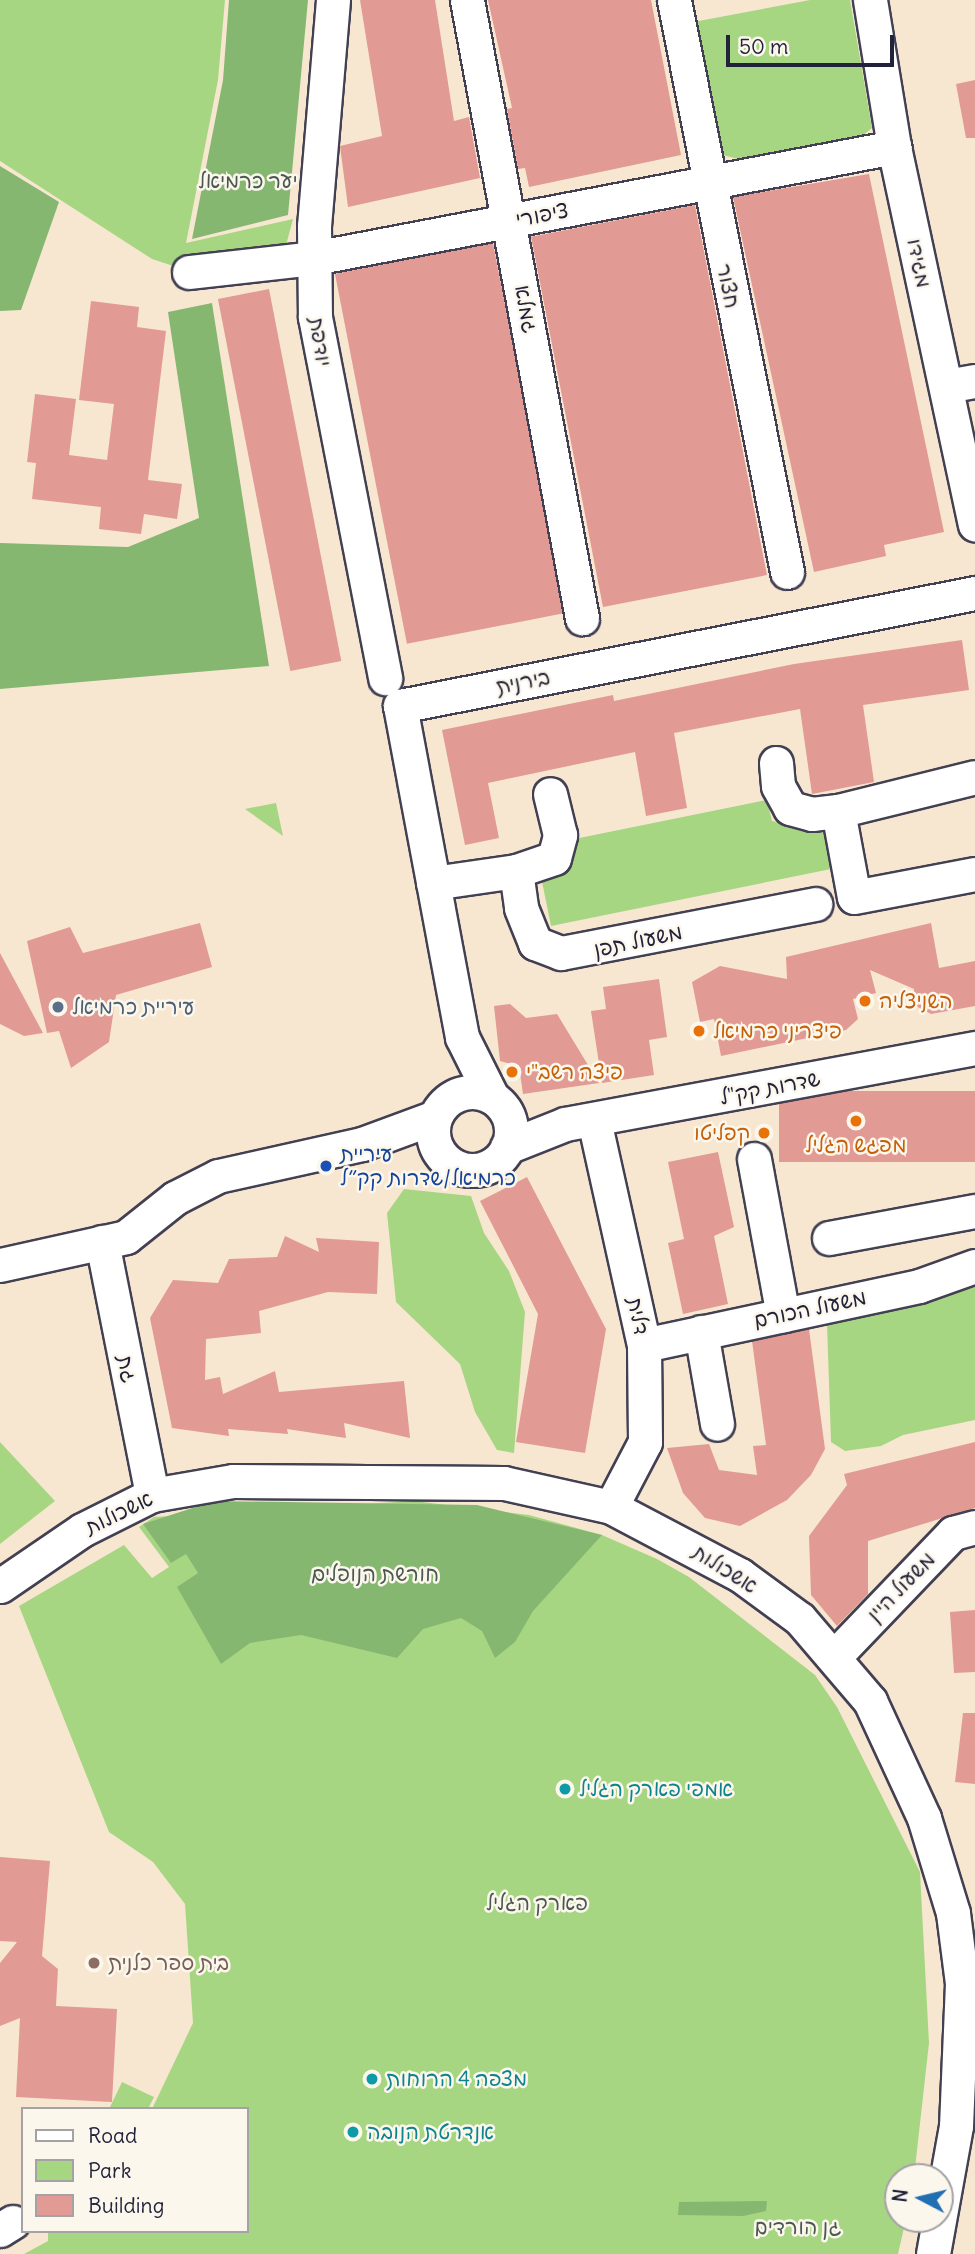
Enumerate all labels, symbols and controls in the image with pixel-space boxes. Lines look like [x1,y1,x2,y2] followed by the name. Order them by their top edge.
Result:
[730,21,898,65] scale bar
[739,33,788,60] text: 50 m
[198,168,298,194] park label: יער כרמיאל
[513,198,571,232] street label: ציפורי
[902,236,936,290] street label: מגידו
[711,262,745,310] street label: חצור
[509,283,543,335] street label: גמלא
[304,315,336,369] street label: יודפת
[494,664,552,700] street label: בירנית
[591,919,685,963] street label: משעול תפן
[879,988,953,1014] place label: השניצליה
[857,993,873,1009] marker: השניצליה
[72,994,194,1020] place label: עיריית כרמיאל
[50,999,66,1015] marker: עיריית כרמיאל
[713,1018,842,1044] place label: פיצריני כרמיאל
[691,1023,707,1039] marker: פיצריני כרמיאל
[526,1059,623,1085] place label: פיצה רשב"י
[504,1064,520,1080] marker: פיצה רשב"י
[718,1066,822,1110] street label: שדרות קק"ל
[848,1113,864,1129] marker: מפגש הגליל
[694,1120,750,1146] place label: קפליטו
[756,1125,772,1141] marker: קפליטו
[805,1132,907,1158] place label: מפגש הגליל
[340,1141,516,1191] place label: עיריית כרמיאל/שדרות קק״ל
[318,1158,334,1174] marker: עיריית כרמיאל/שדרות קק״ל
[751,1285,869,1333] street label: משעול הכורם
[622,1295,654,1337] street label: דלית
[112,1353,142,1385] street label: גת
[81,1486,157,1540] street label: אשכולות
[688,1539,762,1599] street label: אשכולות
[862,1547,940,1627] street label: משעול היין
[311,1561,439,1587] park label: חורשת הנופלים
[579,1776,733,1802] place label: אמפי פארק הגליל
[557,1781,573,1797] marker: אמפי פארק הגליל
[486,1890,588,1916] park label: פארק הגליל
[108,1950,229,1976] place label: בית ספר כלנית
[86,1955,102,1971] marker: בית ספר כלנית
[386,2066,527,2092] place label: מצפה 4 הרוחות
[364,2071,380,2087] marker: מצפה 4 הרוחות
[21,2107,248,2233] legend
[367,2119,494,2145] place label: אנדרטת הנובה
[88,2122,137,2149] text: Road
[345,2124,361,2140] marker: אנדרטת הנובה
[88,2157,131,2184] text: Park
[884,2163,954,2233] north arrow
[887,2188,913,2204] text: N
[88,2192,164,2219] text: Building
[755,2214,841,2240] park label: גן הורדים

